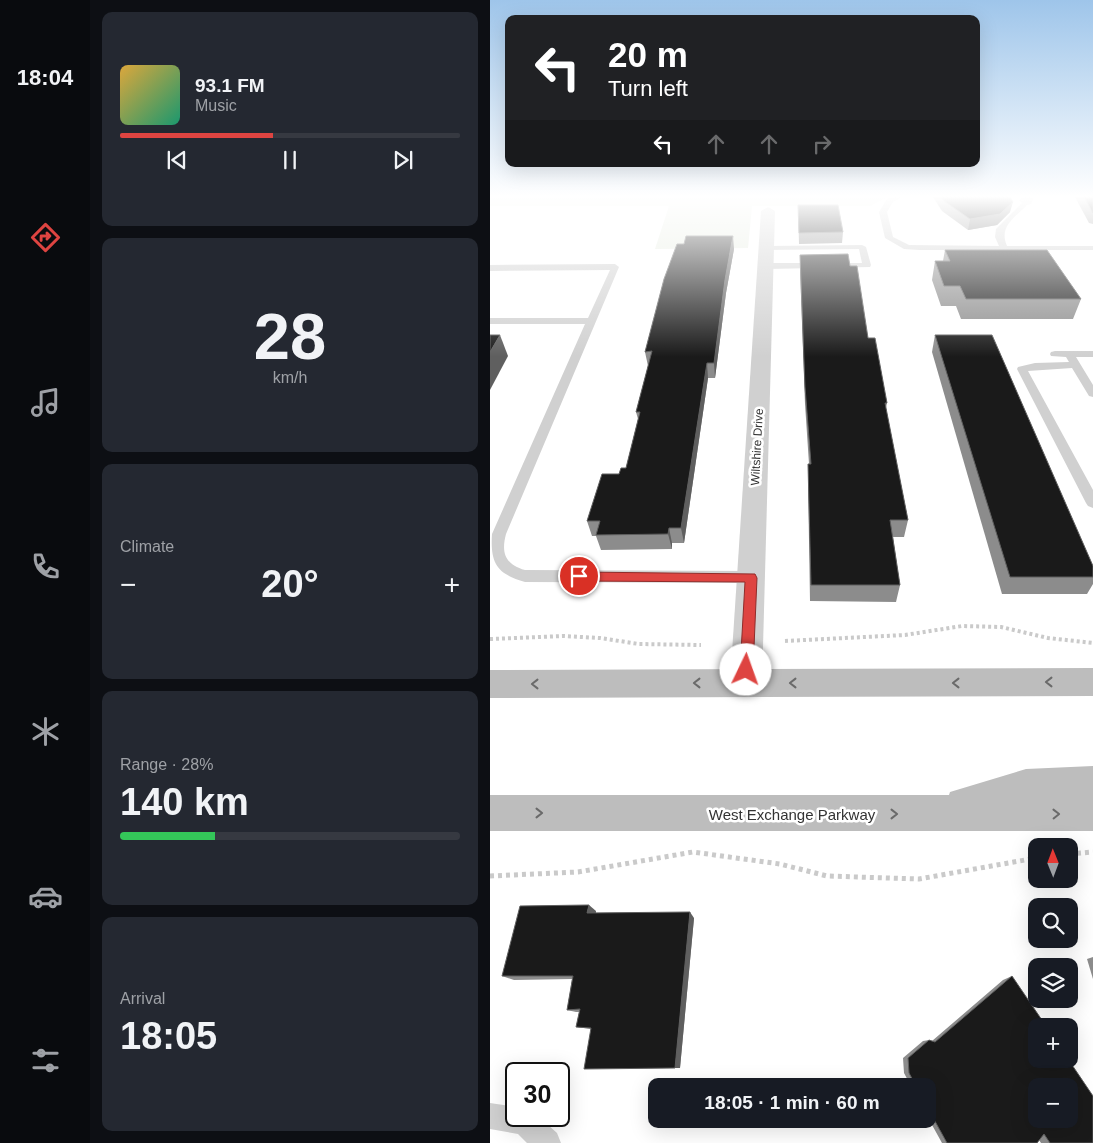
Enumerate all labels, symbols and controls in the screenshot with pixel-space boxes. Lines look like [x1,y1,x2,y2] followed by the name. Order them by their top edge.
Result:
[525,35,590,100] icon: left
[608,35,688,74] text: 20 m
[17,65,73,90] text: 18:04
[195,75,265,96] text: 93.1 FM
[608,76,688,101] text: Turn left
[195,97,237,114] text: Music
[649,130,677,158] icon: left
[702,130,730,158] icon: ahead
[755,130,783,158] icon: ahead
[808,130,836,158] icon: right
[163,146,191,174] icon: previous
[276,146,304,174] icon: pause
[389,146,417,174] icon: next
[28,220,63,255] icon: directions
[254,300,326,373] text: 28
[273,369,307,386] text: km/h
[28,385,63,420] icon: music
[748,408,766,486] street label: Wiltshire Drive
[120,538,174,555] text: Climate
[28,549,63,584] icon: phone
[558,555,600,597] pin
[565,562,593,590] icon: arrive
[261,563,319,605] text: 20°
[120,569,136,600] text: −
[444,569,460,600] text: +
[719,643,771,695] position arrow
[1044,677,1052,688] one-way arrow
[530,678,538,689] one-way arrow
[693,678,700,688] one-way arrow
[789,678,796,688] one-way arrow
[951,678,959,688] one-way arrow
[28,714,63,749] icon: climate
[120,756,213,773] text: Range · 28%
[120,781,249,823] text: 140 km
[709,806,876,823] street label: West Exchange Parkway
[535,808,543,818] one-way arrow
[890,809,898,819] one-way arrow
[1052,809,1060,819] one-way arrow
[1028,838,1078,888] north arrow
[1028,838,1078,1128] map controls
[28,879,63,914] icon: car
[1028,898,1078,948] button: search
[1028,958,1078,1008] button: layers
[120,990,165,1007] text: Arrival
[120,1015,217,1057] text: 18:05
[1028,1018,1078,1068] button: +
[28,1043,63,1078] icon: filters
[505,1062,570,1127] speed limit sign: 30
[1028,1078,1078,1128] button: −
[704,1092,880,1113] text: 18:05 · 1 min · 60 m

